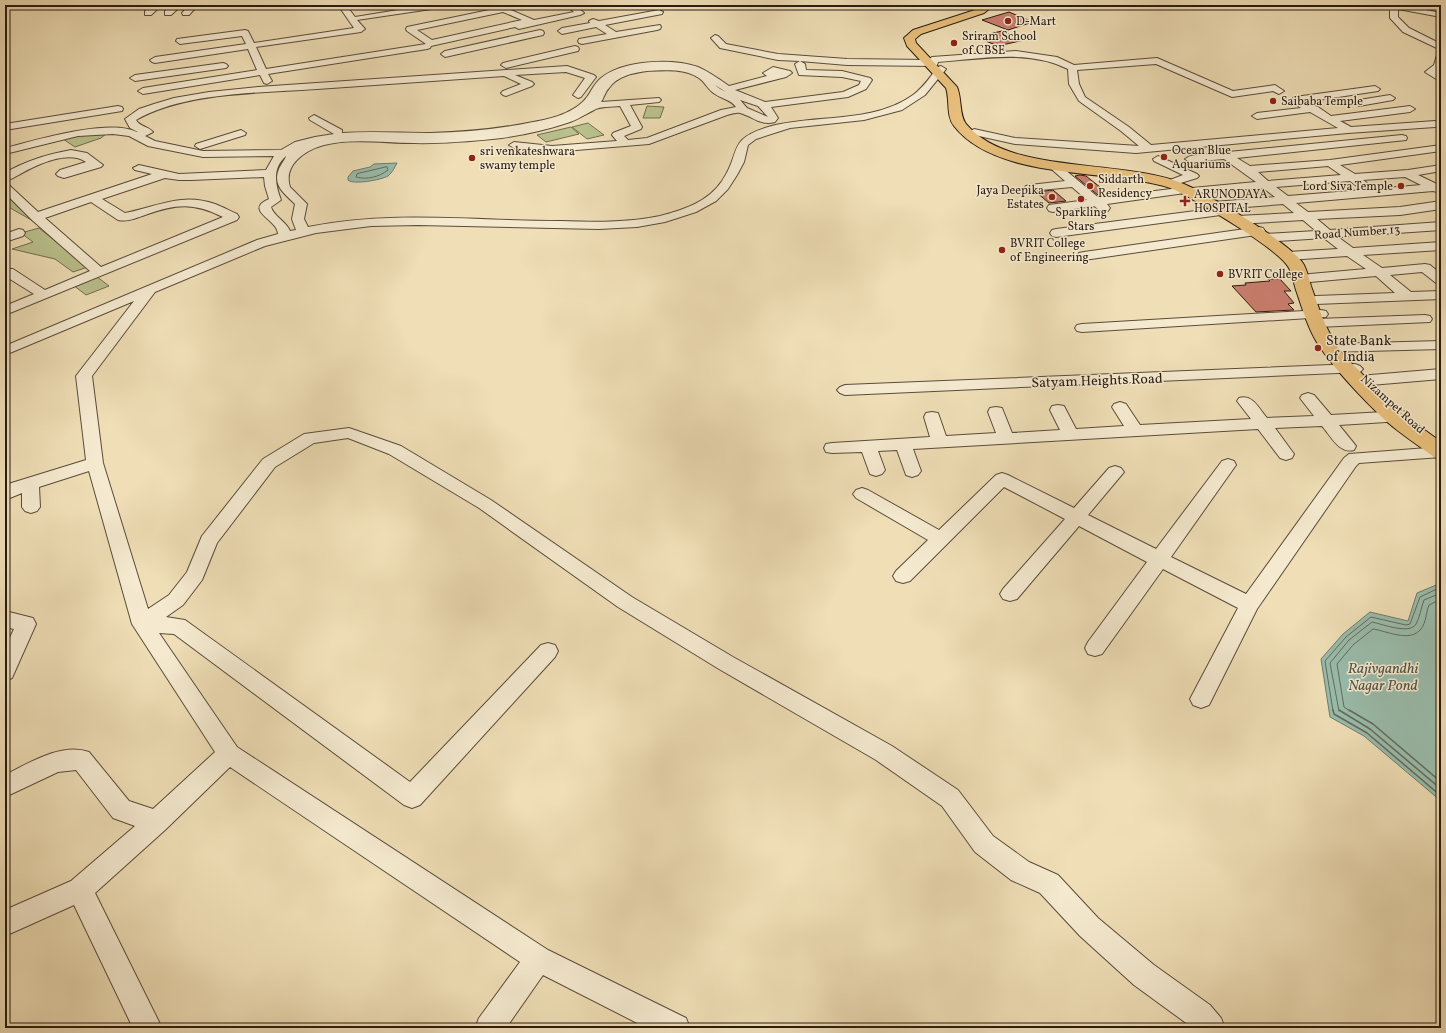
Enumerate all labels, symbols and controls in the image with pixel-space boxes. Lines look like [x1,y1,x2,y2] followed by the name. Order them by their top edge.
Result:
[1016,14,1056,30] place label: D-Mart
[1003,16,1013,26] marker: D-Mart
[962,29,1037,59] place label: Sriram School of CBSE
[949,38,959,48] marker: Sriram School of CBSE
[1281,94,1363,110] place label: Saibaba Temple
[1268,96,1278,106] marker: Saibaba Temple
[1172,143,1231,173] place label: Ocean Blue Aquariums
[480,144,575,174] place label: sri venkateshwara swamy temple
[1159,152,1169,162] marker: Ocean Blue Aquariums
[467,153,477,163] marker: sri venkateshwara swamy temple
[1098,172,1152,202] place label: Siddarth Residency
[1303,179,1393,195] place label: Lord Siva Temple
[1085,181,1095,191] marker: Siddarth Residency
[1396,181,1406,191] marker: Lord Siva Temple
[976,183,1044,213] place label: Jaya Deepika Estates
[1194,187,1268,217] place label: ARUNODAYA HOSPITAL
[1047,192,1057,202] marker: Jaya Deepika Estates
[1076,194,1086,204] marker: Sparkling Stars
[1179,195,1191,207] marker: ARUNODAYA HOSPITAL
[1055,205,1107,235] place label: Sparkling Stars
[1313,222,1401,244] street label: Road Number 13
[1010,236,1089,266] place label: BVRIT College of Engineering
[997,245,1007,255] marker: BVRIT College of Engineering
[1228,267,1303,283] place label: BVRIT College
[1215,269,1225,279] marker: BVRIT College
[1326,332,1392,367] place label: State Bank of India
[1313,343,1323,353] marker: State Bank of India
[1031,370,1163,393] street label: Satyam Heights Road
[1357,372,1428,438] street label: Nizampet Road
[1348,659,1418,697] water label: Rajivgandhi Nagar Pond

